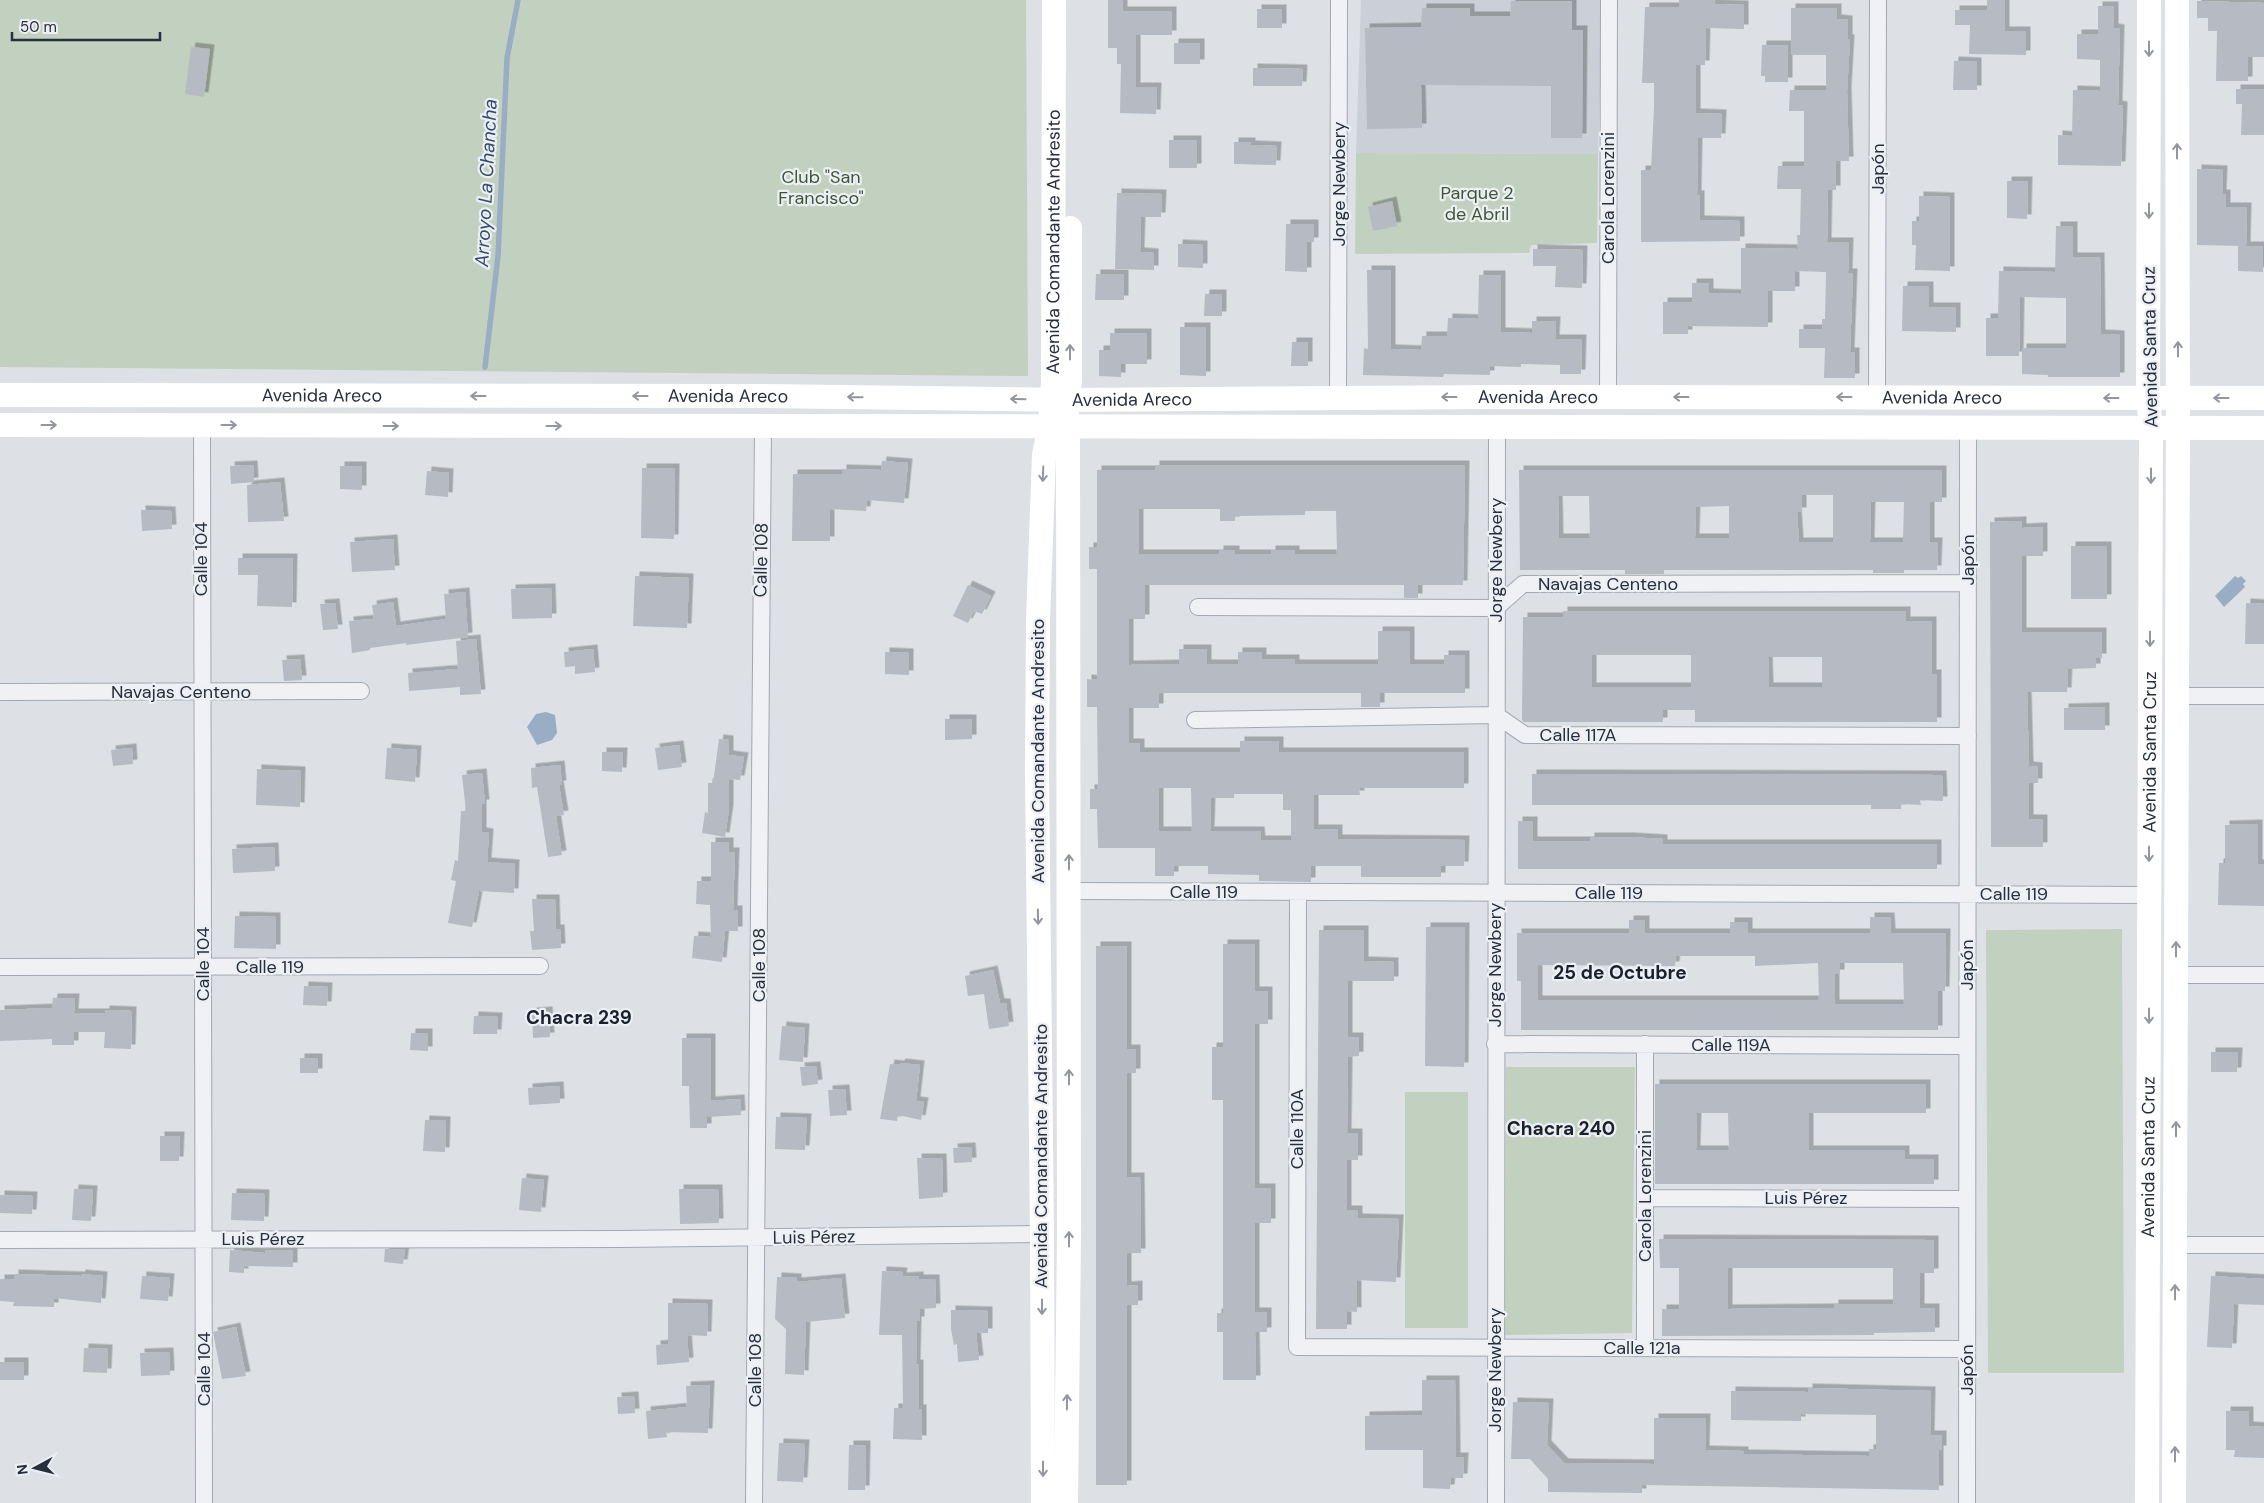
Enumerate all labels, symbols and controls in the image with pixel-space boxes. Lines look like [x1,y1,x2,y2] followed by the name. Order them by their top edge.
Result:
[12,10,160,42] scale bar
[20,17,57,37] text: 50 m
[2144,40,2154,56] one-way arrow
[469,98,503,269] water label: Arroyo La Chancha
[1041,109,1066,374] street label: Avenida Comandante Andresito
[1327,121,1351,247] street label: Jorge Newbery
[1596,132,1620,264] street label: Carola Lorenzini
[1866,143,1890,195] street label: Japón
[2172,144,2182,160] one-way arrow
[778,165,864,210] park label: Club "San Francisco"
[1440,181,1514,226] park label: Parque 2 de Abril
[2144,202,2154,219] one-way arrow
[2137,266,2163,428] street label: Avenida Santa Cruz
[2173,341,2183,358] one-way arrow
[1065,344,1075,360] one-way arrow
[262,383,382,408] street label: Avenida Areco
[668,384,788,408] street label: Avenida Areco
[1478,385,1598,409] street label: Avenida Areco
[1882,386,2002,410] street label: Avenida Areco
[1072,387,1192,412] street label: Avenida Areco
[470,391,486,401] one-way arrow
[632,391,648,401] one-way arrow
[847,392,864,402] one-way arrow
[1441,392,1458,402] one-way arrow
[1674,392,1690,402] one-way arrow
[1836,392,1852,402] one-way arrow
[2104,393,2120,403] one-way arrow
[2213,393,2230,403] one-way arrow
[1010,394,1026,404] one-way arrow
[40,420,56,430] one-way arrow
[220,420,236,430] one-way arrow
[382,421,399,431] one-way arrow
[545,421,561,431] one-way arrow
[1039,466,1048,482] one-way arrow
[2146,468,2156,484] one-way arrow
[1484,497,1508,623] street label: Jorge Newbery
[189,522,213,596] street label: Calle 104
[748,522,774,598] street label: Calle 108
[1956,534,1980,586] street label: Japón
[1538,572,1678,596] street label: Navajas Centeno
[1026,619,1050,883] street label: Avenida Comandante Andresito
[2145,630,2155,647] one-way arrow
[2137,671,2162,833] street label: Avenida Santa Cruz
[111,680,251,704] street label: Navajas Centeno
[1540,723,1617,747] street label: Calle 117A
[2144,846,2154,862] one-way arrow
[1064,854,1074,870] one-way arrow
[1170,880,1238,904] street label: Calle 119
[1575,881,1643,905] street label: Calle 119
[1980,882,2048,906] street label: Calle 119
[1483,902,1507,1028] street label: Jorge Newbery
[1033,908,1043,925] one-way arrow
[191,927,215,1001] street label: Calle 104
[747,928,771,1002] street label: Calle 108
[1955,939,1979,991] street label: Japón
[2171,942,2181,958] one-way arrow
[236,955,304,979] street label: Calle 119
[1553,960,1687,985] district label: 25 de Octubre
[526,1005,632,1030] district label: Chacra 239
[2144,1008,2154,1024] one-way arrow
[1029,1024,1053,1288] street label: Avenida Comandante Andresito
[1691,1033,1771,1057] street label: Calle 119A
[1064,1069,1074,1086] one-way arrow
[2136,1076,2161,1238] street label: Avenida Santa Cruz
[1285,1089,1309,1169] street label: Calle 110A
[1507,1116,1615,1141] district label: Chacra 240
[2171,1122,2181,1138] one-way arrow
[1633,1130,1657,1262] street label: Carola Lorenzini
[1765,1186,1847,1210] street label: Luis Pérez
[772,1224,856,1250] street label: Luis Pérez
[222,1227,304,1251] street label: Luis Pérez
[1064,1232,1074,1248] one-way arrow
[2170,1284,2180,1300] one-way arrow
[1037,1298,1047,1315] one-way arrow
[1483,1307,1507,1433] street label: Jorge Newbery
[192,1332,216,1406] street label: Calle 104
[743,1333,767,1407] street label: Calle 108
[1603,1336,1681,1360] street label: Calle 121a
[1955,1344,1979,1396] street label: Japón
[1062,1394,1072,1410] one-way arrow
[10,1443,60,1493] north arrow
[2170,1447,2180,1463] one-way arrow
[1038,1461,1048,1477] one-way arrow
[13,1463,32,1476] text: N

